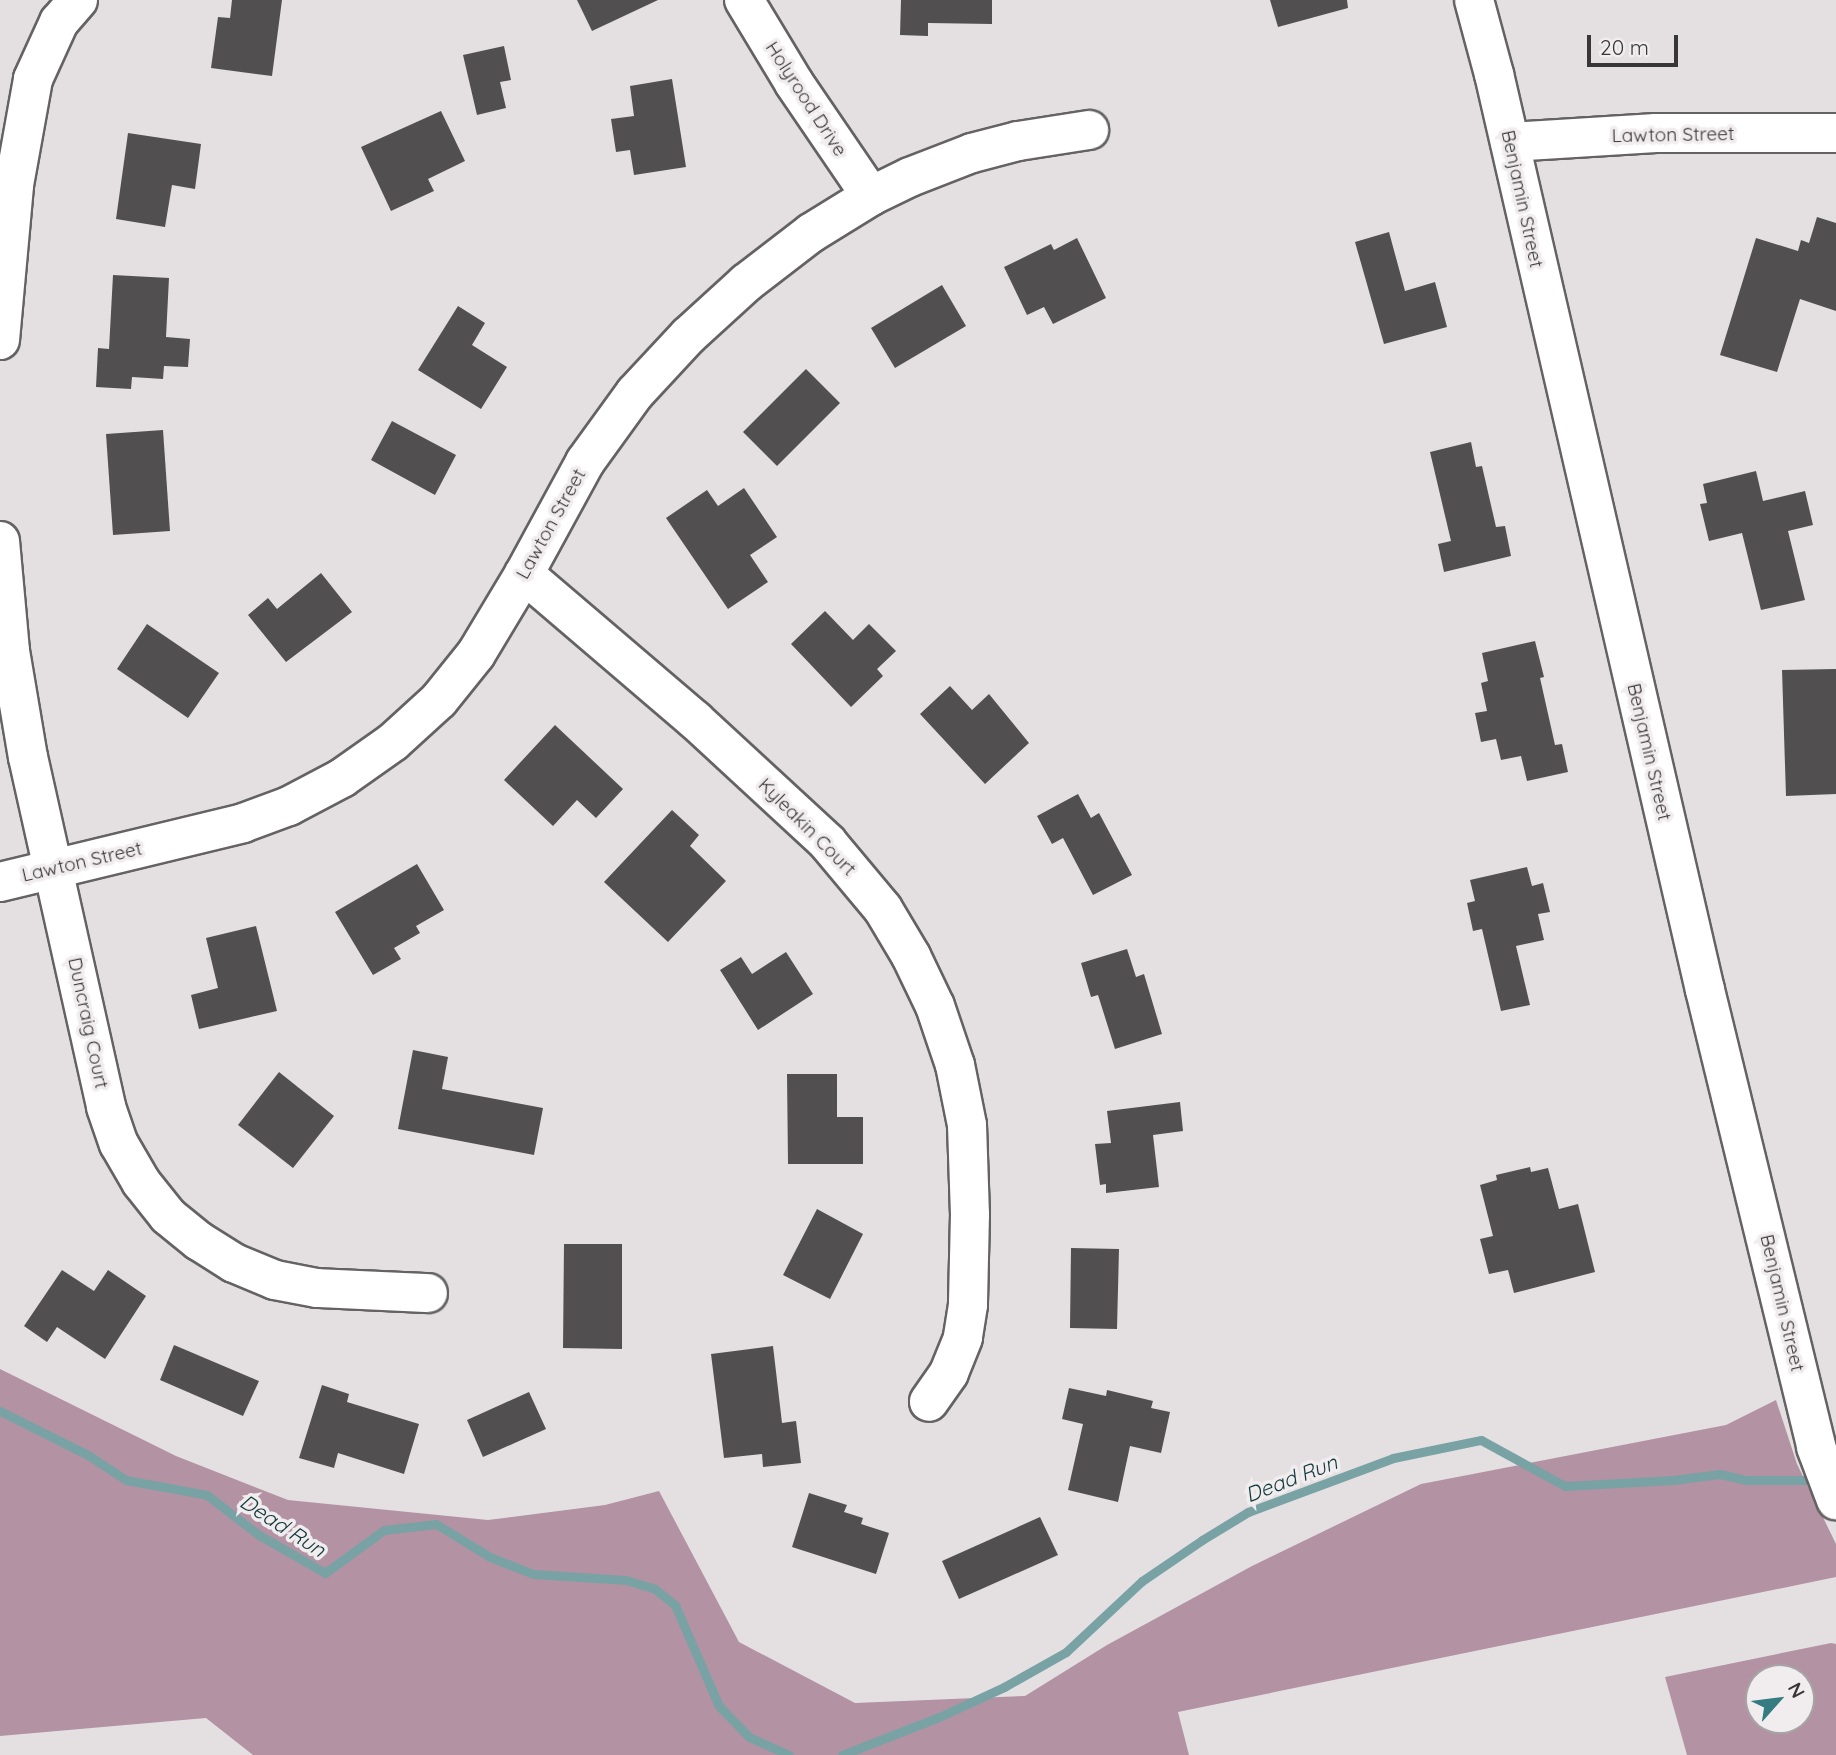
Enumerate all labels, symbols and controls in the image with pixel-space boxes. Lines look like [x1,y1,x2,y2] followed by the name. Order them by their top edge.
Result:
[1591,21,1682,65] scale bar
[1600,34,1649,60] text: 20 m
[760,37,852,161] street label: Holyrood Drive
[1611,123,1735,147] street label: Lawton Street
[1496,128,1548,270] street label: Benjamin Street
[511,465,591,583] street label: Lawton Street
[1622,681,1676,823] street label: Benjamin Street
[753,773,861,881] street label: Kyleakin Court
[20,837,144,887] street label: Lawton Street
[63,955,113,1091] street label: Duncraig Court
[1755,1232,1809,1374] street label: Benjamin Street
[1242,1449,1340,1507] water label: Dead Run
[236,1488,330,1562] water label: Dead Run
[1745,1664,1815,1734] north arrow
[1783,1678,1811,1702] text: N

